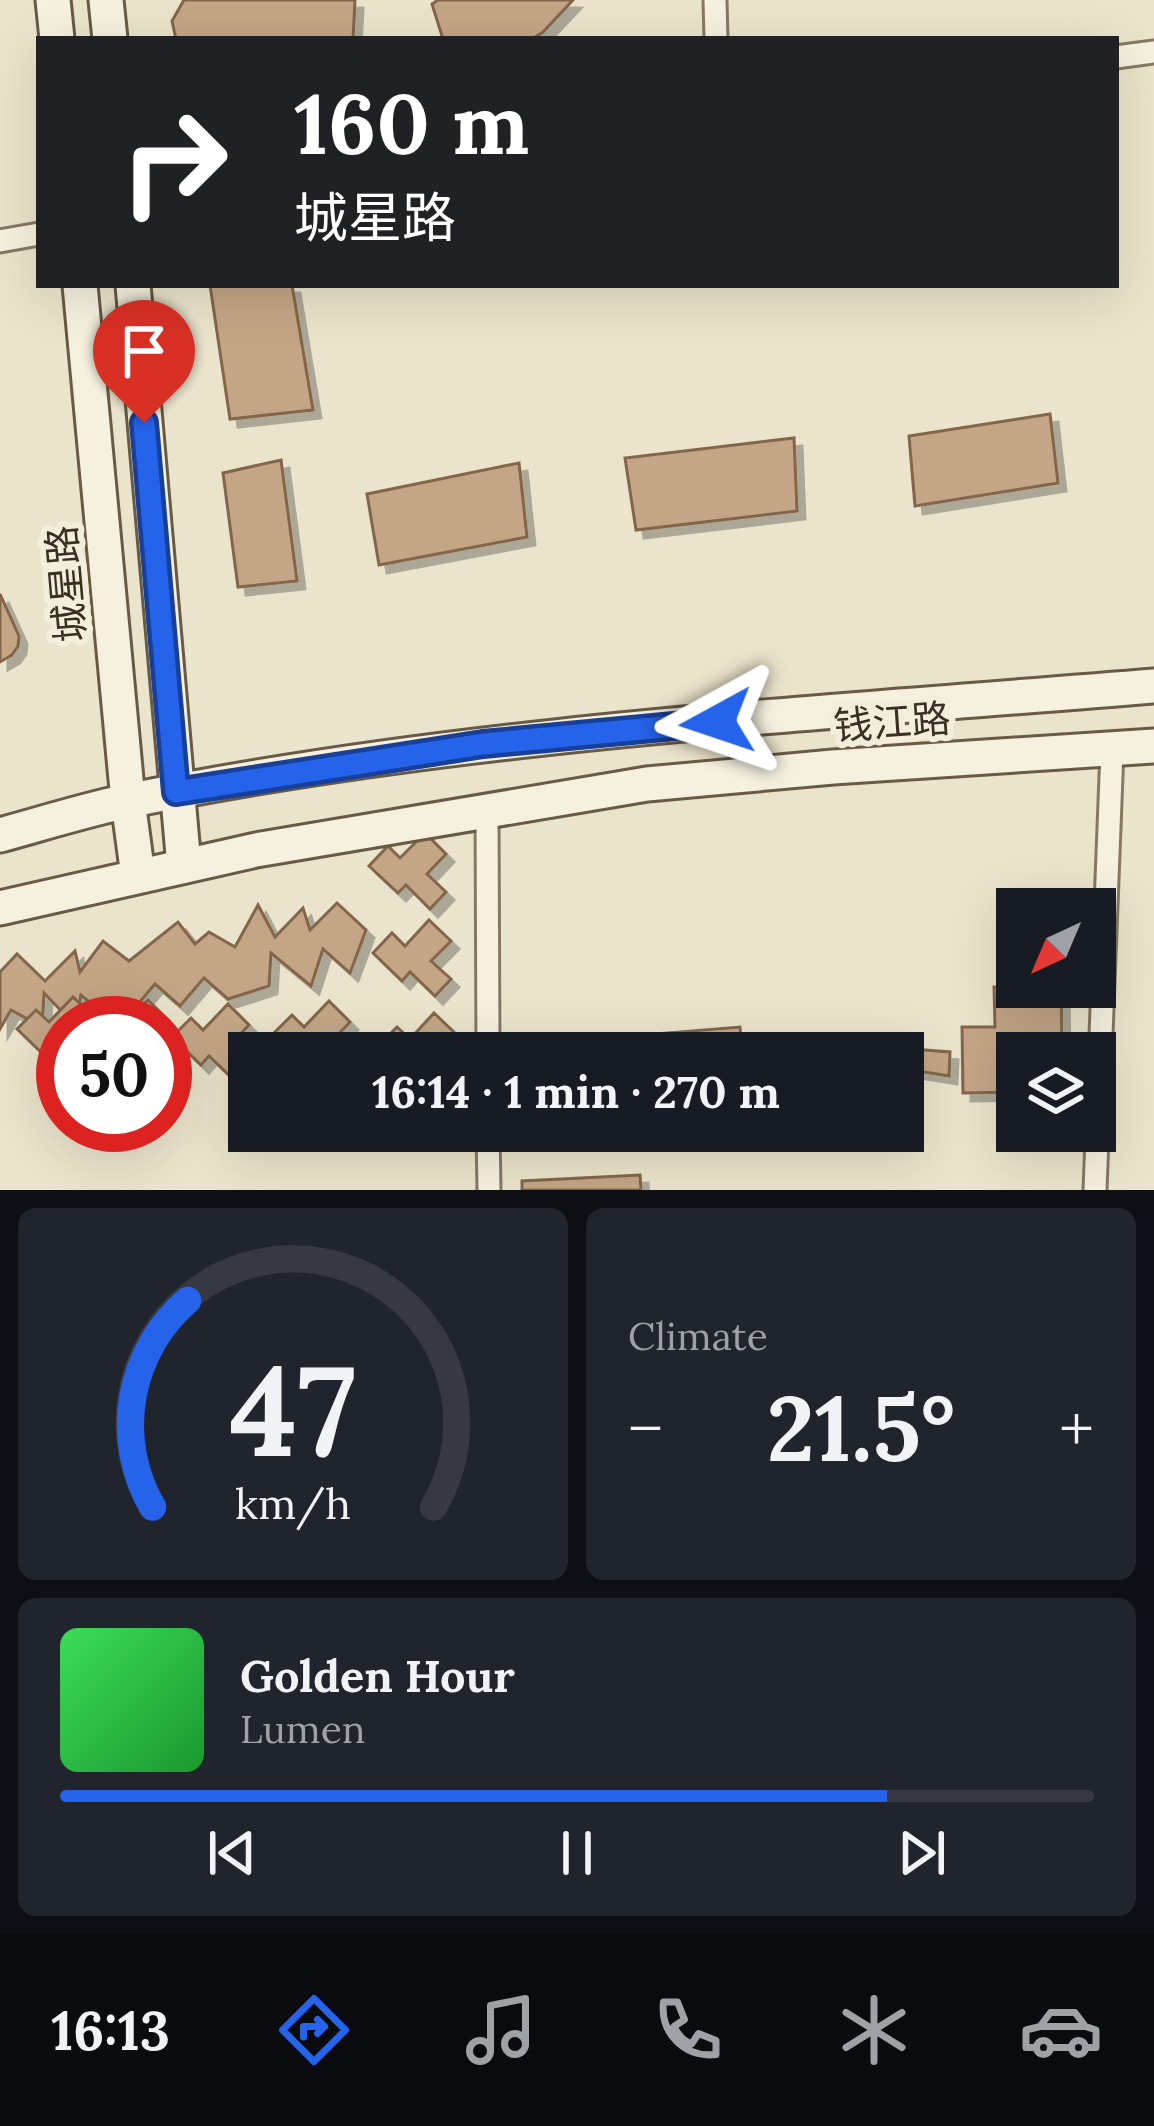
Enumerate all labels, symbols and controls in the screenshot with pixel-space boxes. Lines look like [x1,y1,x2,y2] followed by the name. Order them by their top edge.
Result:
[294,69,529,177] text: 160 m
[96,84,252,240] icon: right
[294,183,456,252] text: 城星路
[93,300,195,423] pin
[111,318,177,384] icon: arrive
[36,524,96,644] street label: 城星路
[654,659,780,785] position arrow
[832,693,952,751] street label: 钱江路
[996,888,1116,1008] north arrow
[996,888,1116,1152] map controls
[36,996,192,1152] speed limit sign: 50
[996,1032,1116,1152] button: layers
[372,1063,780,1120] text: 16:14 · 1 min · 270 m
[628,1311,768,1361] text: Climate
[230,1330,356,1490] text: 47
[767,1370,955,1486] text: 21.5°
[628,1386,663,1470] text: −
[1059,1386,1094,1470] text: +
[235,1476,351,1531] text: km/h
[240,1647,515,1704] text: Golden Hour
[240,1704,366,1754] text: Lumen
[199,1820,265,1886] icon: previous
[544,1820,610,1886] icon: pause
[889,1820,955,1886] icon: next
[272,1988,356,2072] icon: directions
[459,1988,543,2072] icon: music
[646,1988,730,2072] icon: phone
[832,1988,916,2072] icon: climate
[1019,1988,1103,2072] icon: car
[51,1996,170,2065] text: 16:13

